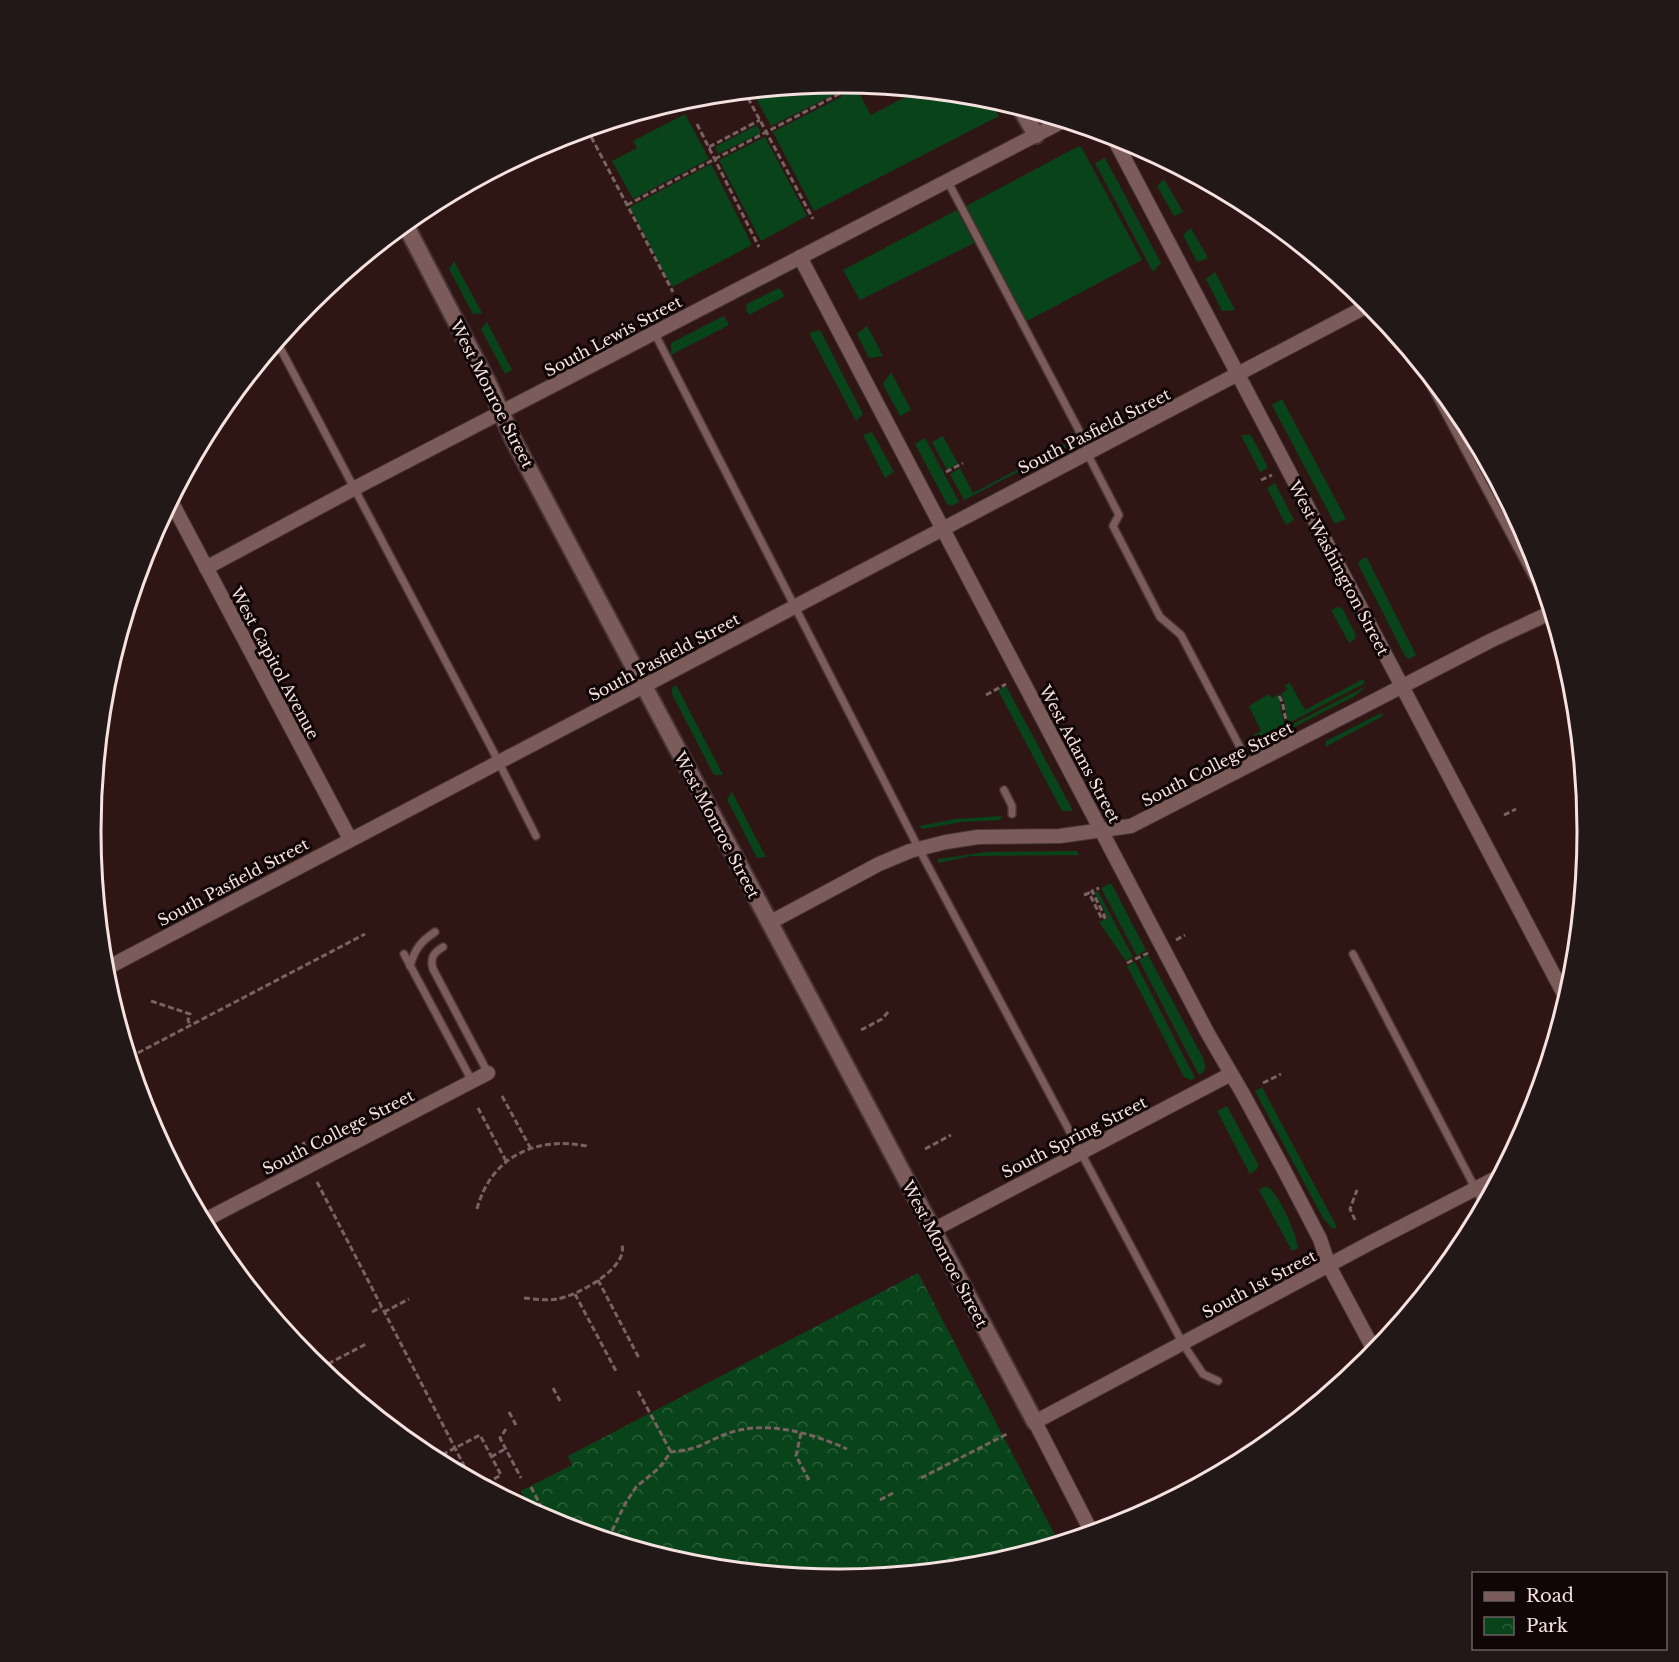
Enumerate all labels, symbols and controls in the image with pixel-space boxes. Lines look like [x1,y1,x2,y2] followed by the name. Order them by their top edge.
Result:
[541,291,685,381] street label: South Lewis Street
[446,316,538,471] street label: West Monroe Street
[1014,384,1174,478] street label: South Pasfield Street
[1284,476,1394,659] street label: West Washington Street
[226,583,324,742] street label: West Capitol Avenue
[585,609,743,705] street label: South Pasfield Street
[1035,681,1125,826] street label: West Adams Street
[1138,717,1296,811] street label: South College Street
[669,747,764,902] street label: West Monroe Street
[154,834,312,930] street label: South Pasfield Street
[259,1085,417,1179] street label: South College Street
[998,1092,1150,1182] street label: South Spring Street
[897,1176,992,1331] street label: West Monroe Street
[1199,1246,1319,1322] street label: South 1st Street
[1472,1572,1667,1650] legend
[1526,1585,1574,1607] text: Road
[1526,1615,1568,1637] text: Park

